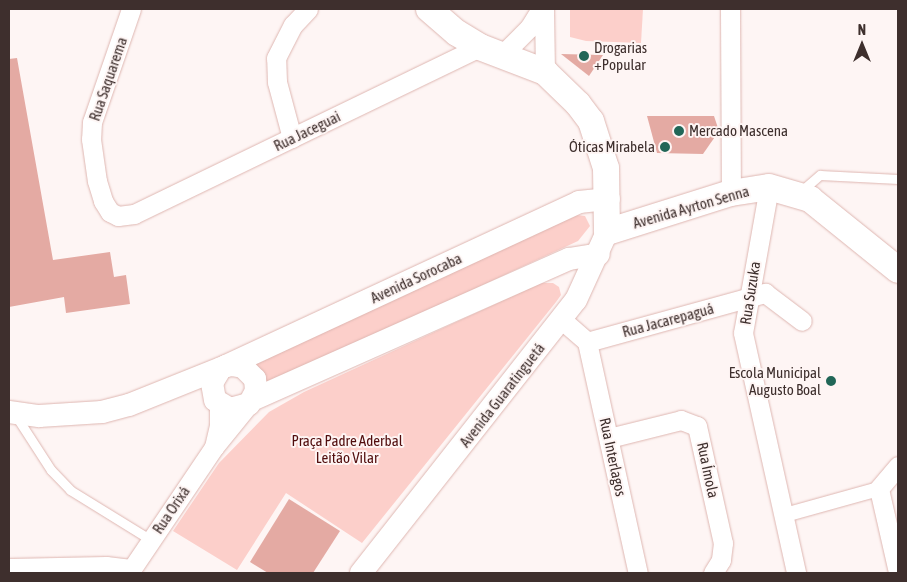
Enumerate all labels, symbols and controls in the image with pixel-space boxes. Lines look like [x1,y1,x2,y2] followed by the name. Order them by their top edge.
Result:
[837,20,887,70] north arrow
[858,22,866,38] text: N
[85,35,131,123] street label: Rua Saquarema
[594,38,647,73] place label: Drogarias +Popular
[578,50,590,62] marker: Drogarias +Popular
[271,107,343,155] street label: Rua Jaceguai
[689,122,788,140] place label: Mercado Mascena
[673,125,685,137] marker: Mercado Mascena
[569,138,655,156] place label: Óticas Mirabela
[659,141,671,153] marker: Óticas Mirabela
[631,182,751,232] street label: Avenida Ayrton Senna
[368,249,464,307] street label: Avenida Sorocaba
[736,260,764,326] street label: Rua Suzuka
[620,299,716,341] street label: Rua Jacarepaguá
[456,339,548,451] street label: Avenida Guaratinguetá
[729,363,821,398] place label: Escola Municipal Augusto Boal
[825,375,837,387] marker: Escola Municipal Augusto Boal
[596,416,630,498] street label: Rua Interlagos
[291,431,403,466] park label: Praça Padre Aderbal Leitão Vilar
[693,441,723,499] street label: Rua Ímola
[149,483,193,537] street label: Rua Orixá

